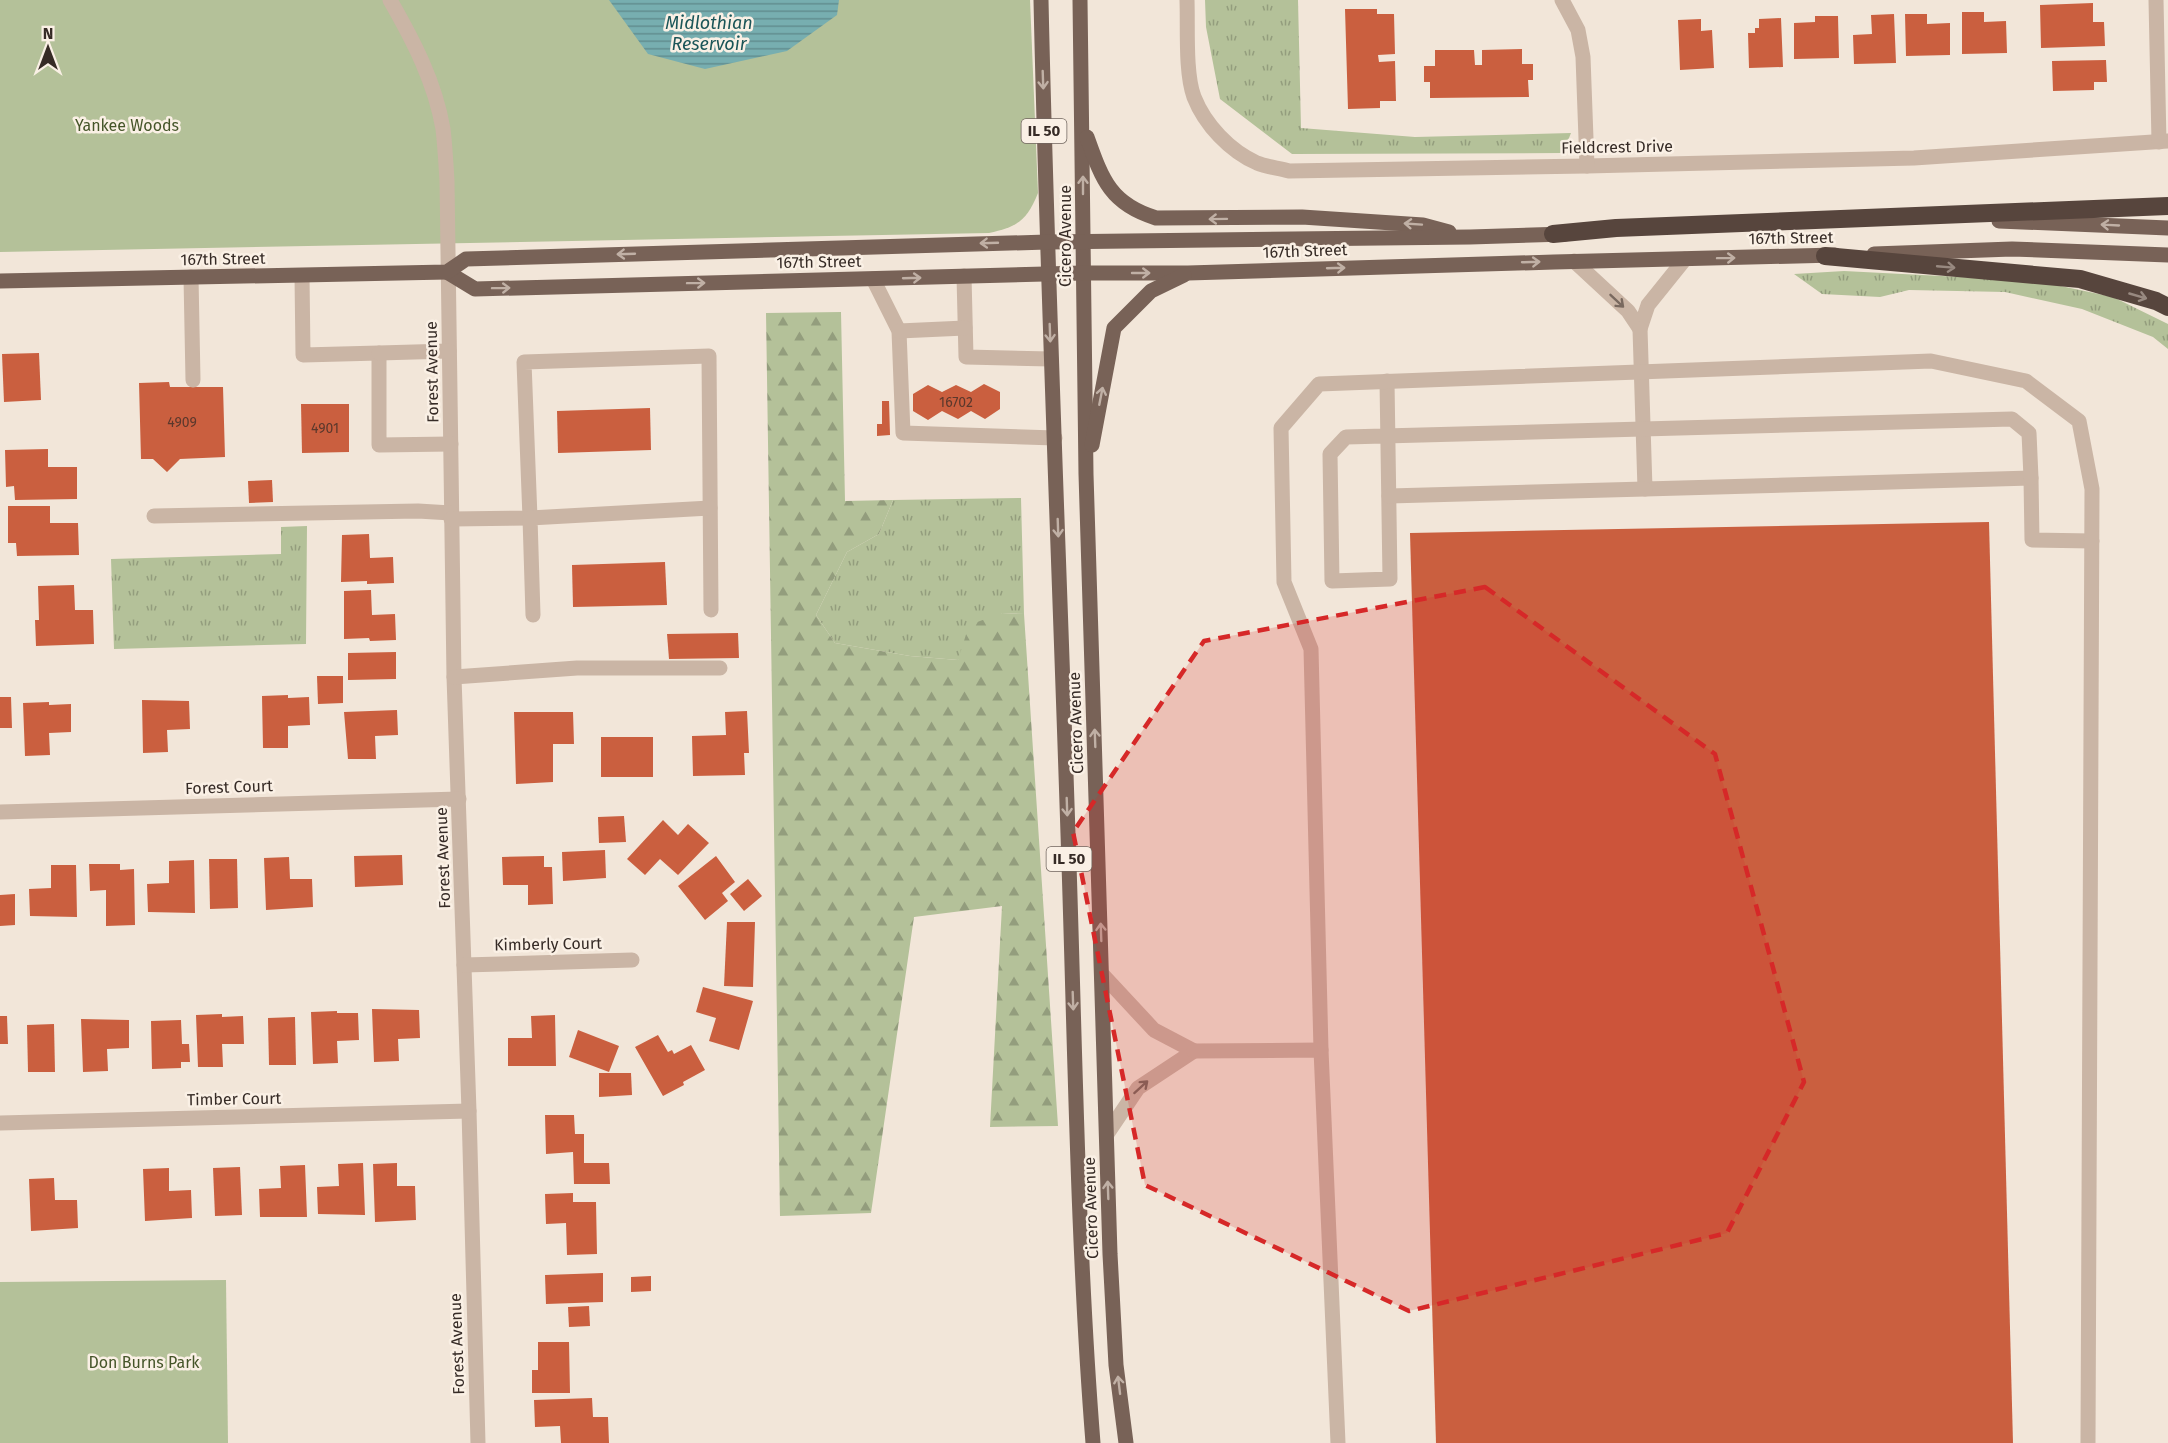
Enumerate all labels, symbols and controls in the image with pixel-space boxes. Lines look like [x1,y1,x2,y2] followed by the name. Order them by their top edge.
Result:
[665,12,753,55] water label: Midlothian Reservoir
[18,18,78,78] north arrow
[43,24,53,43] text: N
[1037,69,1049,89] one-way arrow
[75,116,179,135] park label: Yankee Woods
[1022,119,1066,143] road number: IL 50
[1561,137,1673,157] street label: Fieldcrest Drive
[1077,175,1089,195] one-way arrow
[1056,185,1075,287] street label: Cicero Avenue
[1208,213,1228,224] one-way arrow
[1403,219,1423,230] one-way arrow
[2100,219,2120,231] one-way arrow
[1748,228,1834,248] street label: 167th Street
[979,238,999,249] one-way arrow
[1262,240,1348,262] street label: 167th Street
[616,248,636,260] one-way arrow
[180,249,266,269] street label: 167th Street
[776,252,862,272] street label: 167th Street
[1715,252,1735,264] one-way arrow
[1520,257,1540,268] one-way arrow
[1935,262,1955,273] one-way arrow
[1326,263,1346,274] one-way arrow
[1131,267,1151,279] one-way arrow
[901,272,921,284] one-way arrow
[685,278,705,289] one-way arrow
[490,283,510,294] one-way arrow
[2128,291,2147,302] one-way arrow
[1609,294,1624,308] one-way arrow
[422,321,442,423] street label: Forest Avenue
[1044,322,1056,342] one-way arrow
[1096,387,1107,406] one-way arrow
[939,394,973,411] house number: 16702
[167,414,197,431] house number: 4909
[311,420,339,437] house number: 4901
[1052,517,1064,537] one-way arrow
[1065,672,1087,774] street label: Cicero Avenue
[1089,728,1101,748] one-way arrow
[185,776,273,798] street label: Forest Court
[1062,796,1073,816] one-way arrow
[432,807,454,909] street label: Forest Avenue
[1046,847,1092,871] road number: IL 50
[1095,923,1107,943] one-way arrow
[494,934,602,954] street label: Kimberly Court
[1068,991,1079,1011] one-way arrow
[1134,1080,1149,1094] one-way arrow
[187,1089,282,1109] street label: Timber Court
[1080,1157,1102,1259] street label: Cicero Avenue
[1103,1181,1114,1201] one-way arrow
[446,1293,468,1395] street label: Forest Avenue
[88,1353,200,1372] park label: Don Burns Park
[1113,1376,1124,1395] one-way arrow

